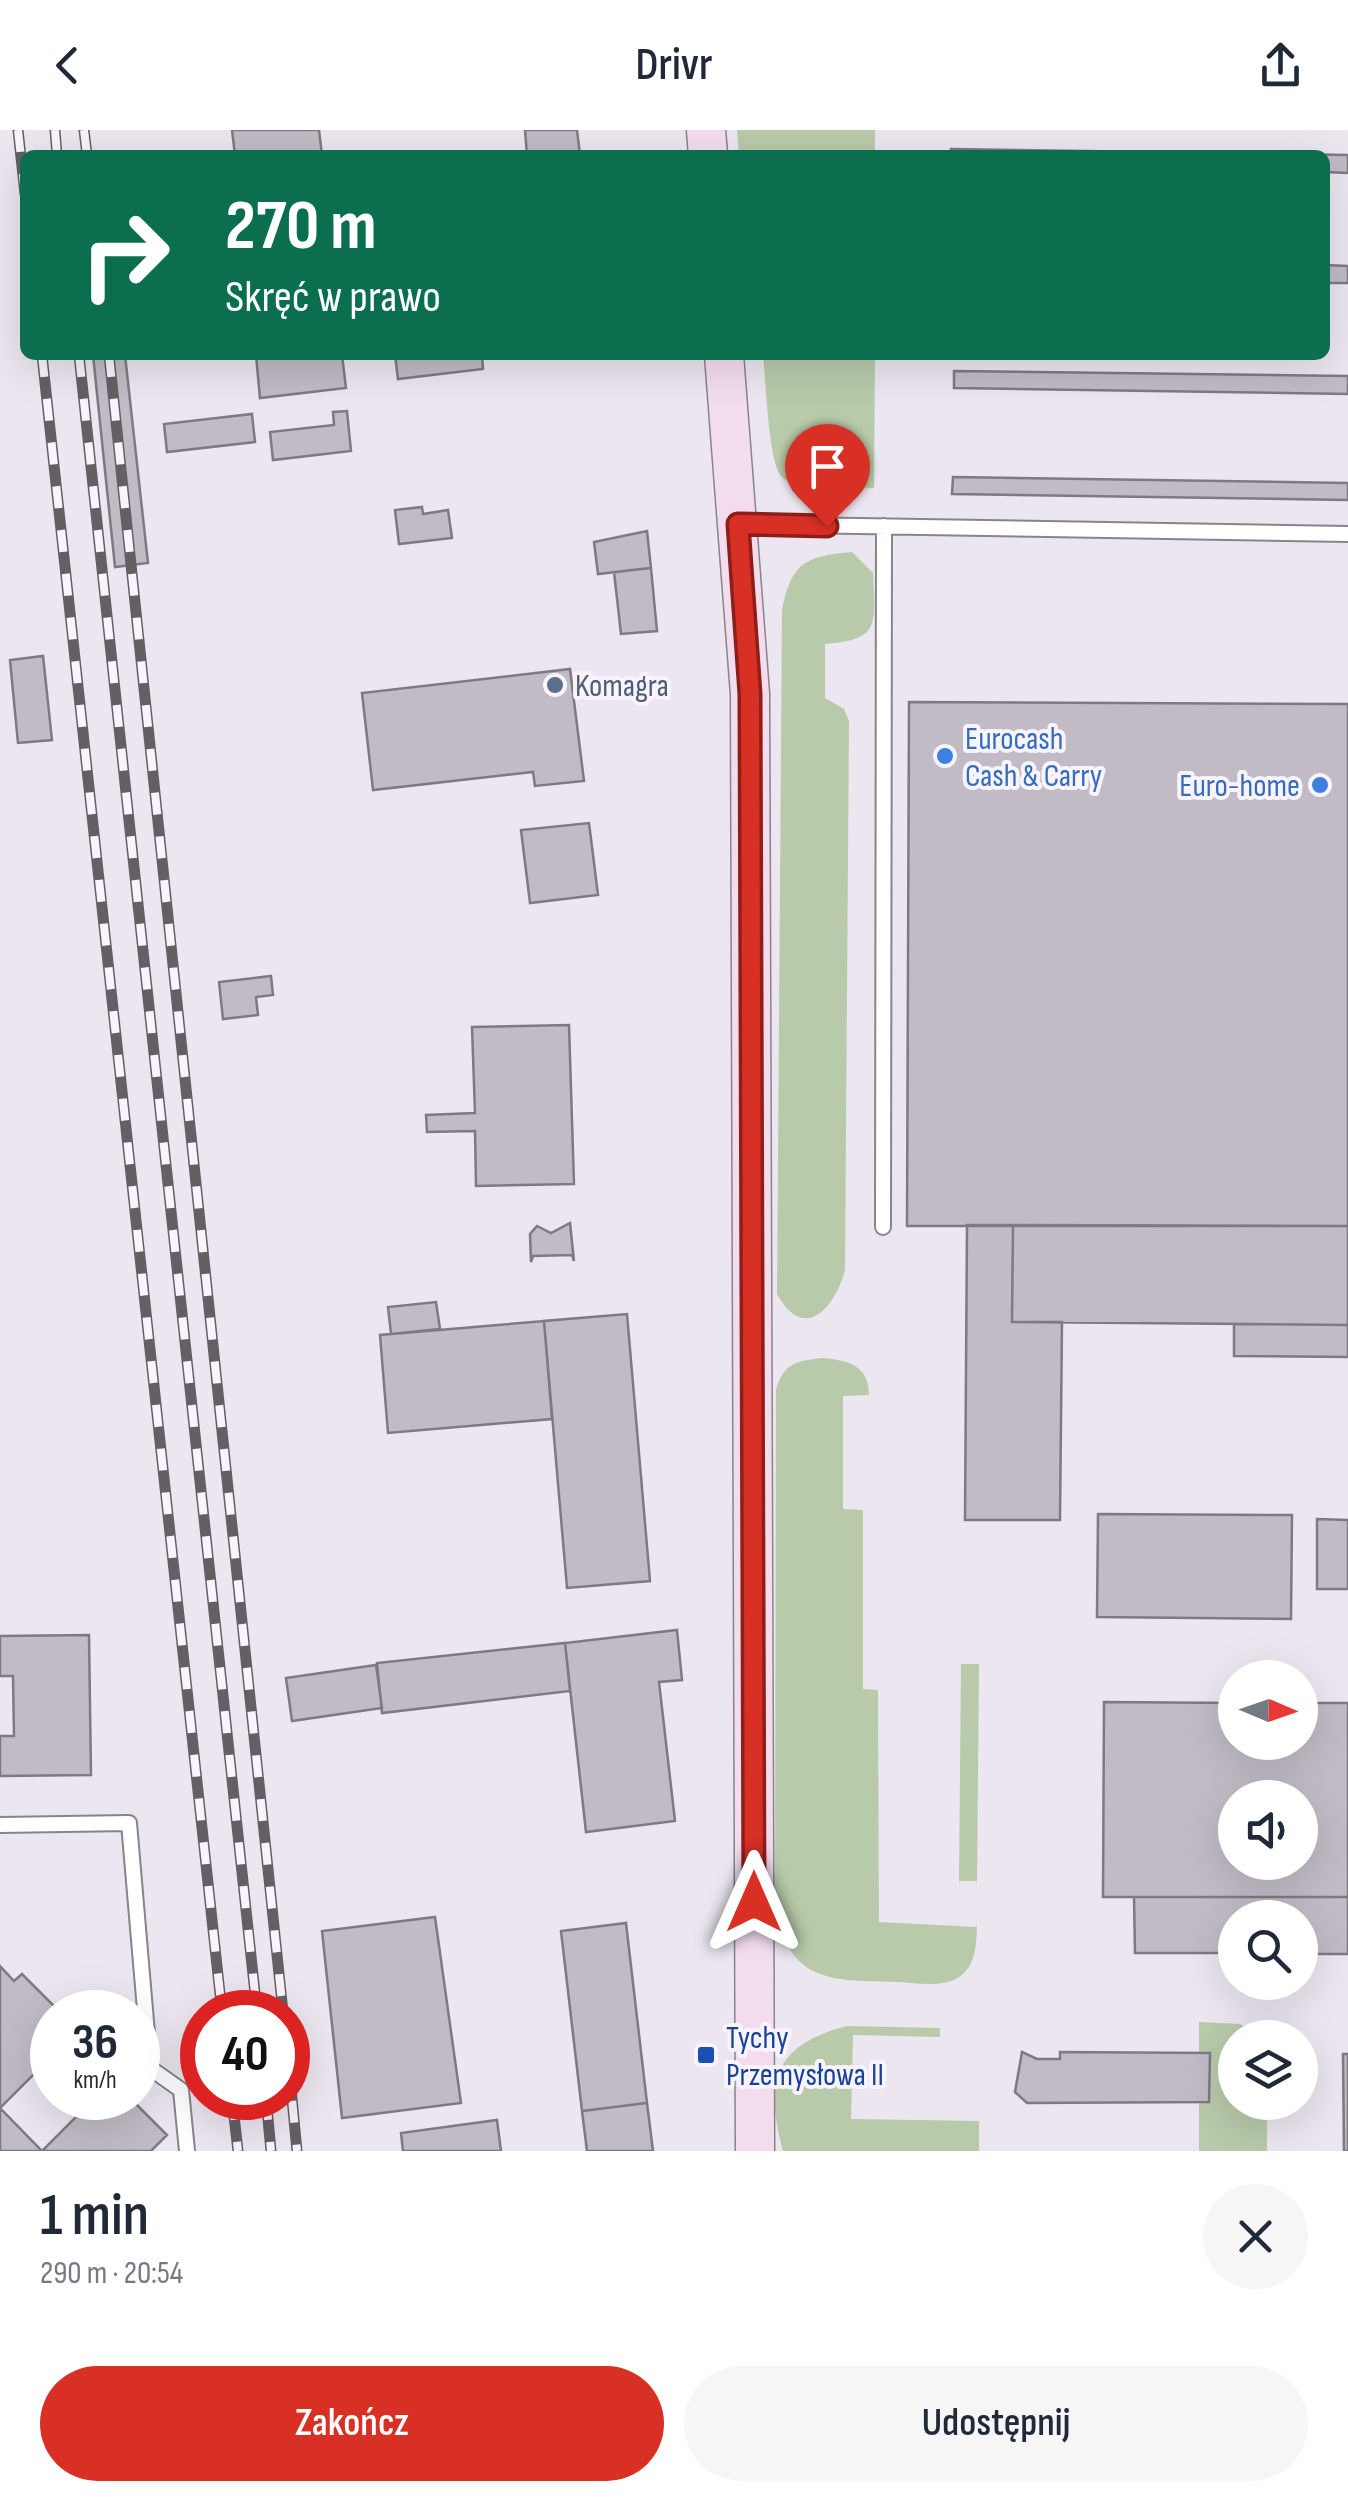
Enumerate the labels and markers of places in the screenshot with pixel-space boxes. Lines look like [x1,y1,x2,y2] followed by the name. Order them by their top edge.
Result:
[785,424,870,527] pin
[575,667,669,706] place label: Komagra
[544,674,566,696] marker: Komagra
[965,720,1102,796] place label: Eurocash Cash & Carry
[934,745,956,767] marker: Eurocash Cash & Carry
[1179,767,1300,806] place label: Euro-home
[1309,774,1331,796] marker: Euro-home
[726,2019,884,2095] place label: Tychy Przemysłowa II
[695,2044,717,2066] marker: Tychy Przemysłowa II

